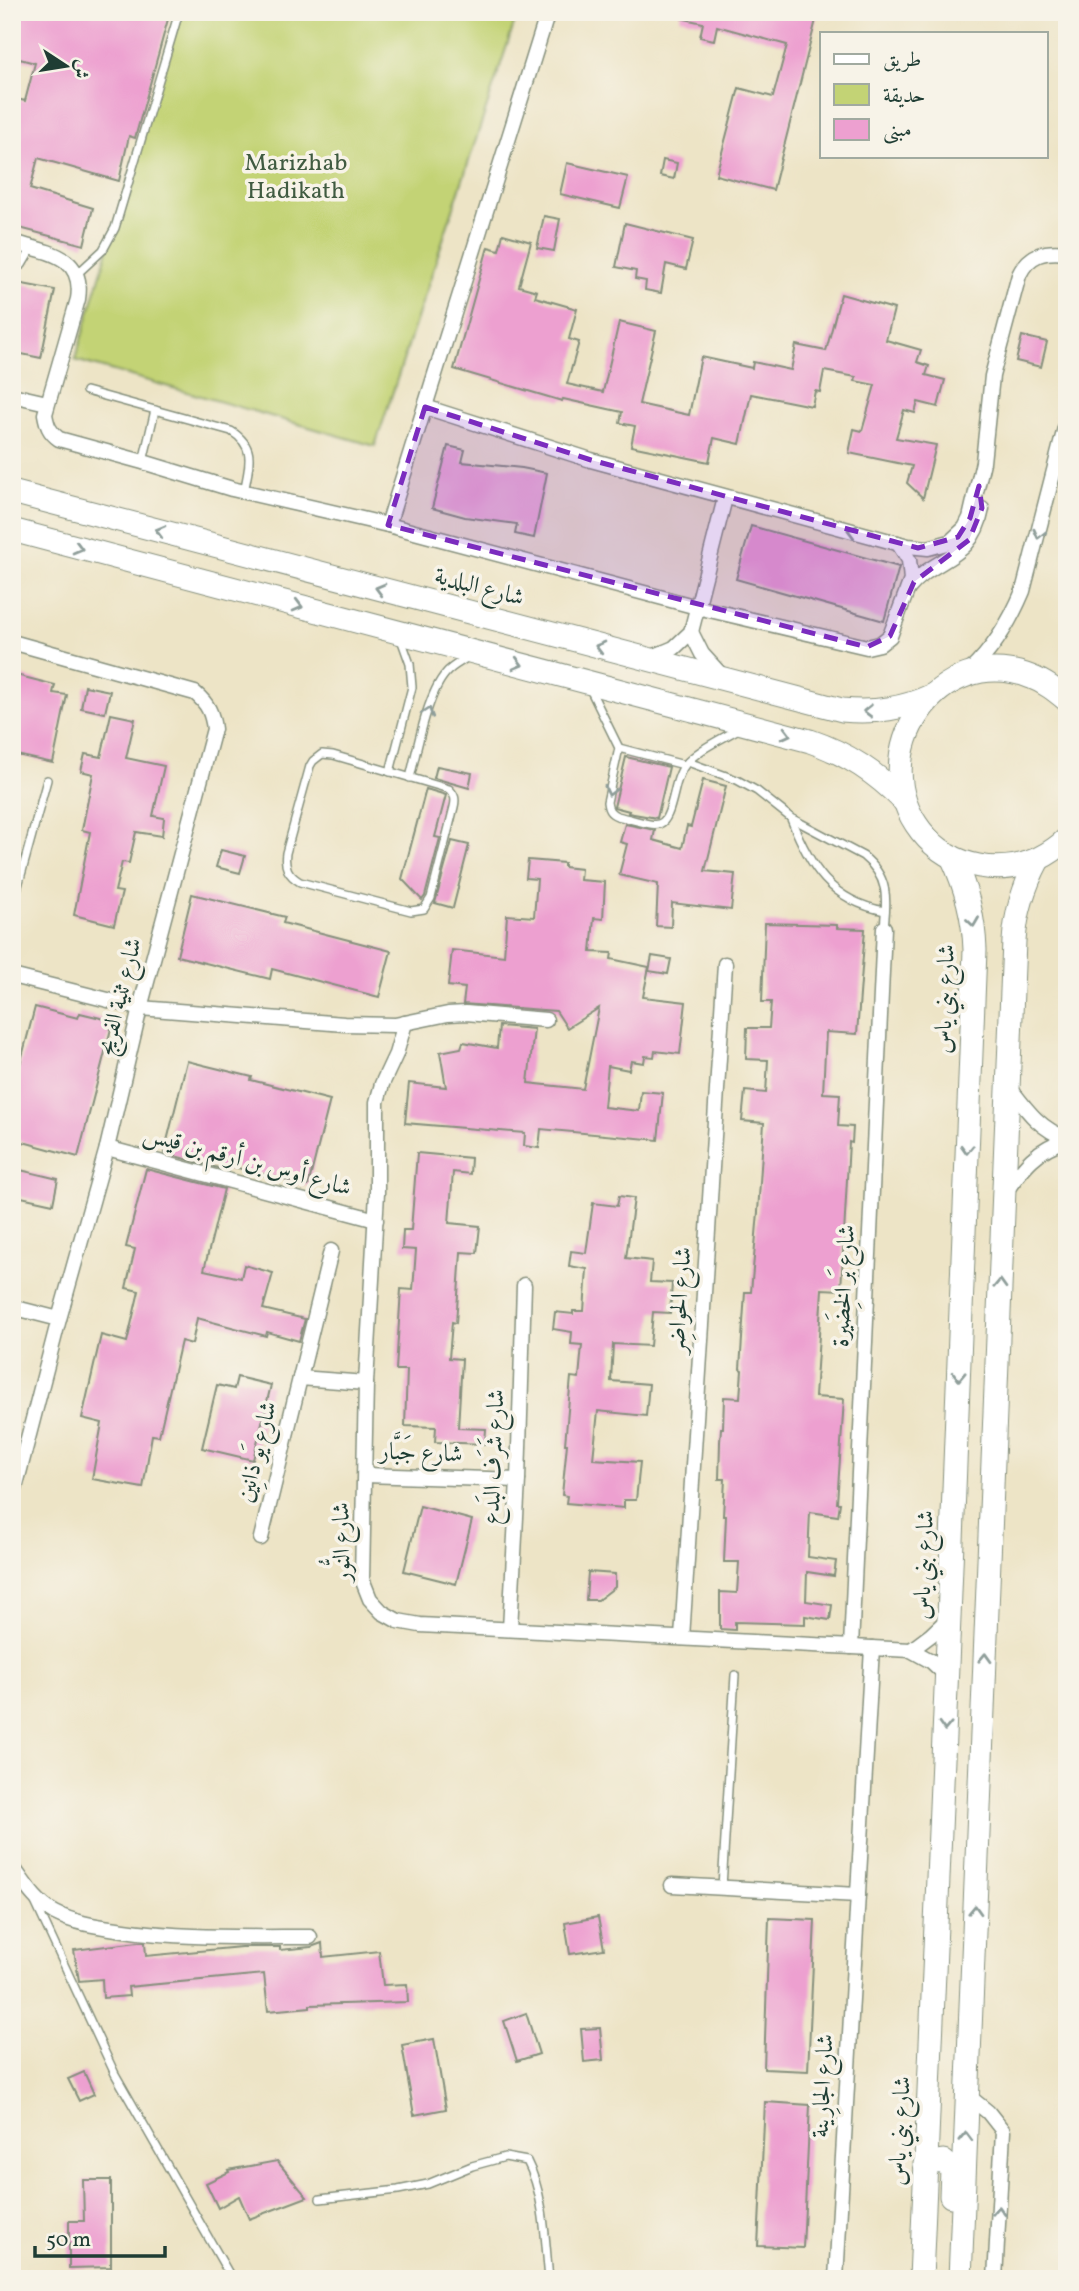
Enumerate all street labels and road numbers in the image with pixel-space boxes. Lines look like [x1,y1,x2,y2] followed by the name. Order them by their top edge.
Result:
[430,560,528,617] street label: شارع البلدية
[90,935,153,1060] street label: شارع ثنية الفريج
[927,944,968,1054] street label: شارع بني ياس
[138,1116,355,1209] street label: شارع أوس بن أرقم بن قيس
[823,1224,866,1348] street label: شارع بَر الخِضَيرة
[660,1246,703,1357] street label: شارع الحواضِر
[474,1388,515,1526] street label: شارع شَرَف البَدع
[227,1397,288,1506] street label: شارع يَو ذانِين
[377,1430,463,1473] street label: شارع جَبَّار
[317,1502,362,1584] street label: شارع النُّور
[906,1510,947,1620] street label: شارع بني ياس
[804,2033,845,2139] street label: شارع الجارِينة
[881,2075,924,2187] street label: شارع بني ياس

